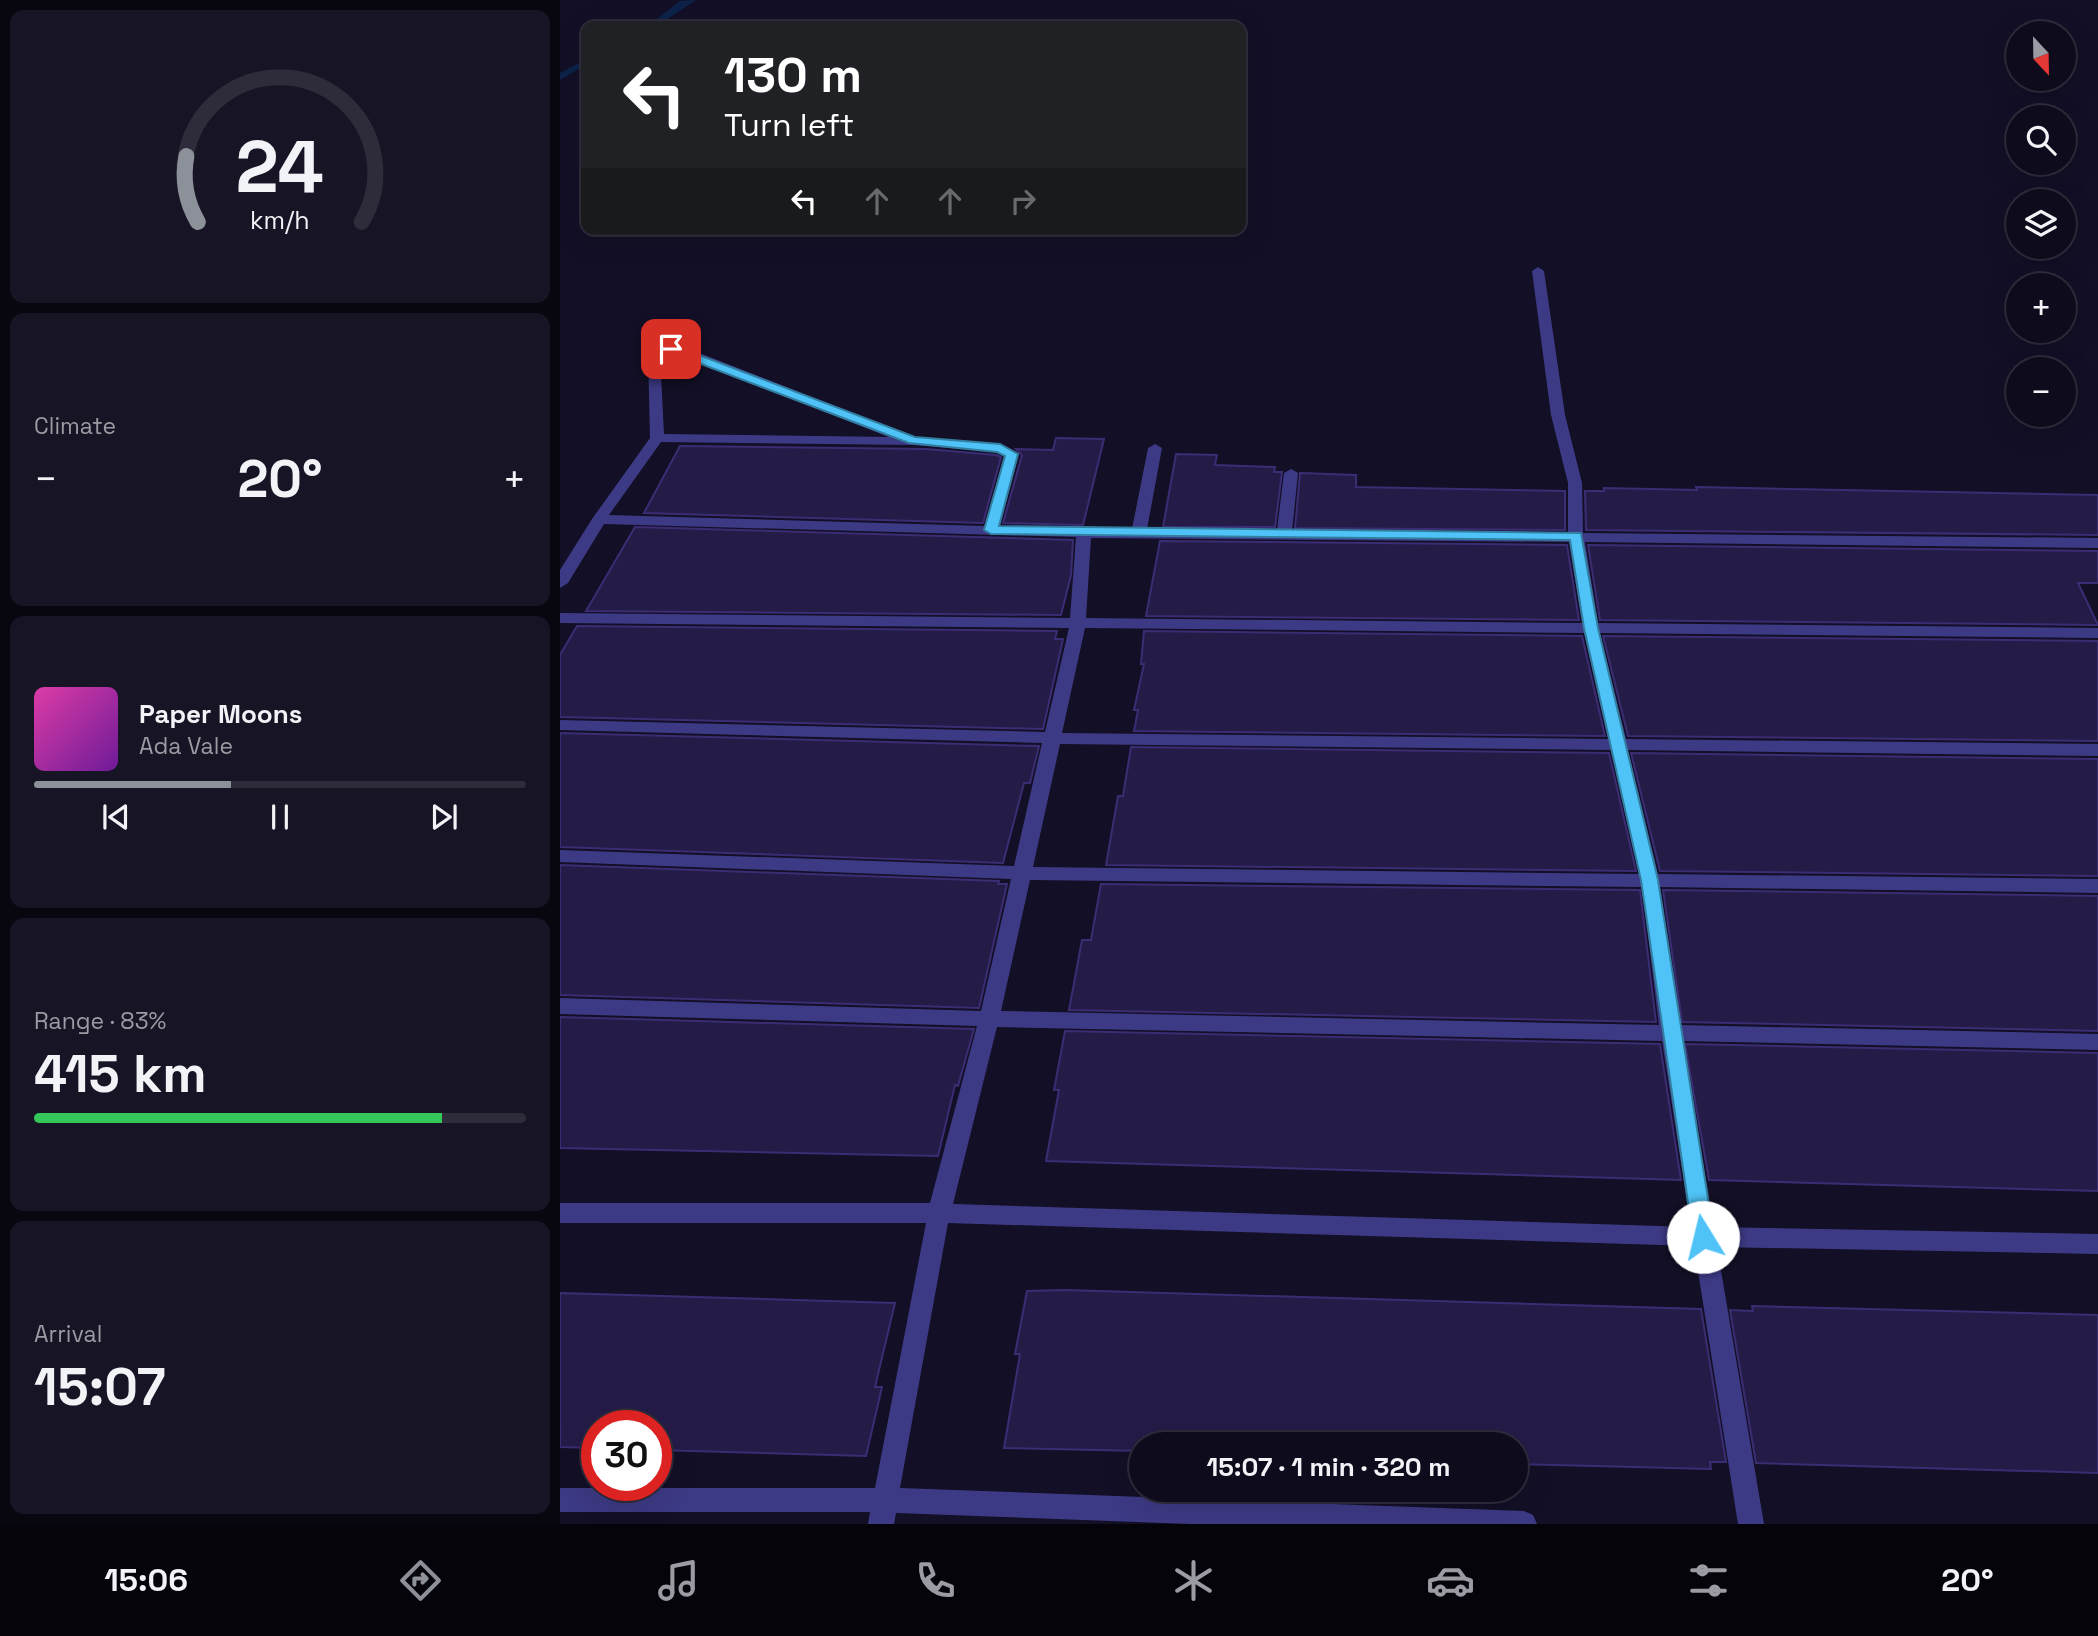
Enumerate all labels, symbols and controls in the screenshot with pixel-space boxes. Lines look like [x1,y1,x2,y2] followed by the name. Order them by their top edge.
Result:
[2006,21,2076,91] north arrow
[2006,21,2076,427] map controls
[724,44,862,106] text: 130 m
[609,49,700,140] icon: left
[724,105,854,145] text: Turn left
[2006,105,2076,175] button: search
[236,121,324,214] text: 24
[785,182,823,220] icon: left
[858,182,896,220] icon: ahead
[931,182,969,220] icon: ahead
[1004,182,1042,220] icon: right
[2006,189,2076,259] button: layers
[250,204,310,236] text: km/h
[2006,273,2076,343] button: +
[641,319,701,379] pin
[652,330,690,368] icon: arrive
[2006,357,2076,427] button: −
[34,411,116,441] text: Climate
[237,446,323,512] text: 20°
[34,455,58,503] text: −
[502,455,526,503] text: +
[139,697,302,731] text: Paper Moons
[139,731,233,761] text: Ada Vale
[97,798,135,836] icon: previous
[261,798,299,836] icon: pause
[425,798,463,836] icon: next
[34,1006,166,1036] text: Range · 83%
[34,1041,207,1107] text: 415 km
[1666,1200,1740,1274] position arrow
[34,1319,102,1349] text: Arrival
[34,1354,166,1420] text: 15:07
[581,1410,672,1501] speed limit sign: 30
[1207,1450,1450,1484] text: 15:07 · 1 min · 320 m
[396,1556,445,1605] icon: directions
[654,1556,703,1605] icon: music
[911,1556,960,1605] icon: phone
[1169,1556,1218,1605] icon: climate
[1426,1556,1475,1605] icon: car
[1684,1556,1733,1605] icon: filters
[104,1560,188,1600] text: 15:06
[1941,1560,1994,1600] text: 20°

